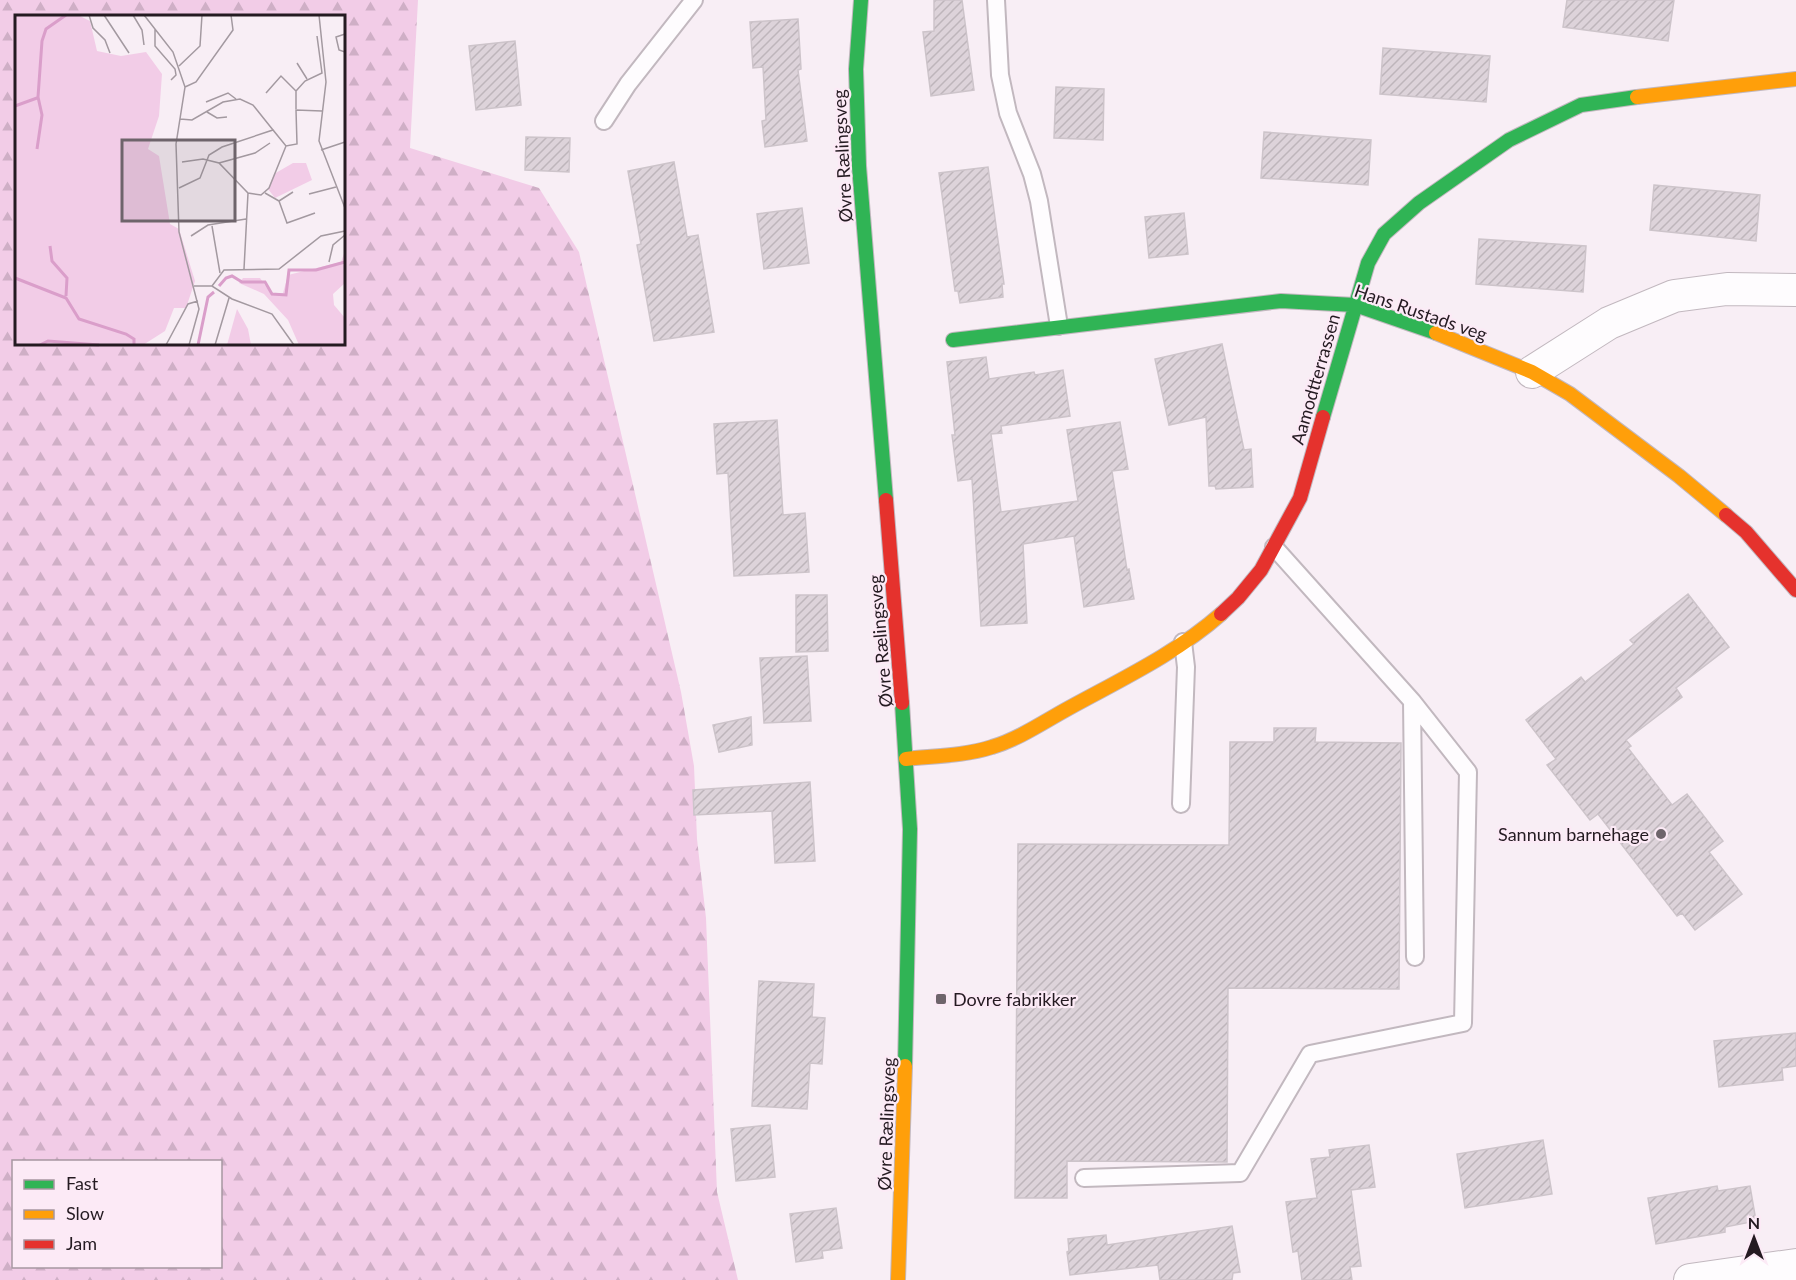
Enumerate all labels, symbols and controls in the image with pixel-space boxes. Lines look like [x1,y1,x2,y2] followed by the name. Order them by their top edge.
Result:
[15,15,345,345] inset map
[828,89,856,223] street label: Øvre Rælingsveg
[1352,279,1490,345] street label: Hans Rustads veg
[1286,311,1344,447] street label: Aamodtterrassen
[863,574,897,708] street label: Øvre Rælingsveg
[1498,823,1649,845] place label: Sannum barnehage
[1654,827,1668,841] marker: Sannum barnehage
[953,988,1077,1010] place label: Dovre fabrikker
[934,992,948,1006] marker: Dovre fabrikker
[873,1057,899,1191] street label: Øvre Rælingsveg
[12,1160,222,1268] legend
[66,1172,99,1194] text: Fast
[66,1202,104,1224] text: Slow
[1724,1208,1784,1268] north arrow
[1748,1213,1760,1232] text: N
[66,1232,97,1254] text: Jam

